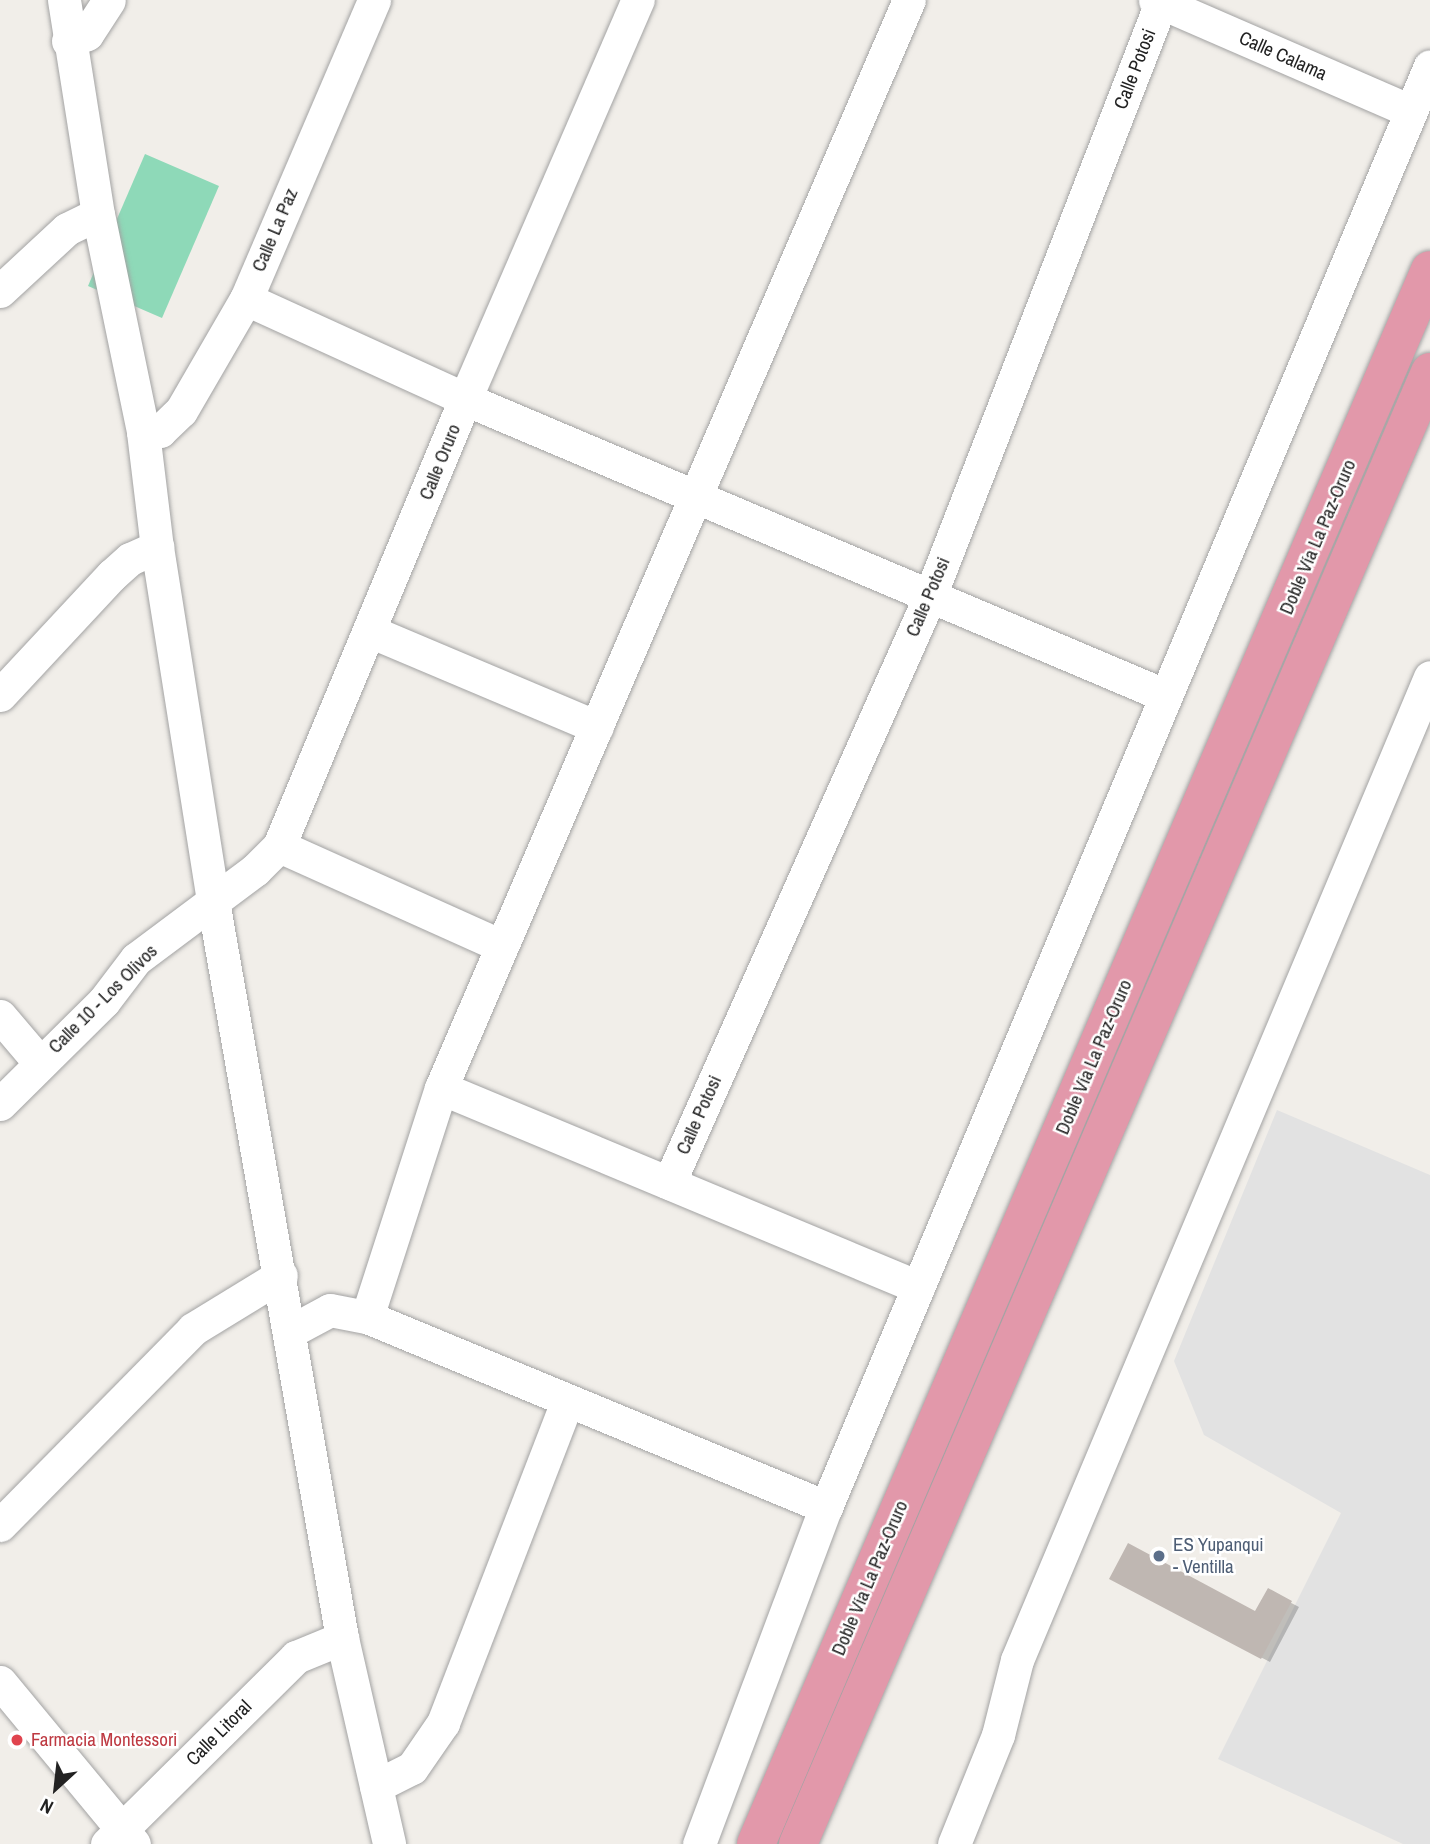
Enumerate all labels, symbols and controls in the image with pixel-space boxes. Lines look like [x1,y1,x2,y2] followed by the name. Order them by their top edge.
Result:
[1109,26,1161,112] street label: Calle Potosi
[1236,27,1330,85] street label: Calle Calama
[247,185,303,275] street label: Calle La Paz
[415,421,465,503] street label: Calle Oruro
[1275,456,1361,618] street label: Doble Vía La Paz-Oruro
[901,554,955,640] street label: Calle Potosi
[44,940,162,1058] street label: Calle 10 - Los Olivos
[1051,976,1137,1138] street label: Doble Vía La Paz-Oruro
[672,1072,726,1158] street label: Calle Potosi
[827,1497,913,1659] street label: Doble Vía La Paz-Oruro
[1173,1534,1264,1578] place label: ES Yupanqui - Ventilla
[1151,1548,1167,1564] marker: ES Yupanqui - Ventilla
[182,1696,256,1770] street label: Calle Litoral
[31,1729,177,1751] place label: Farmacia Montessori
[9,1732,25,1748] marker: Farmacia Montessori
[21,1753,91,1823] north arrow
[36,1793,57,1821] text: N

